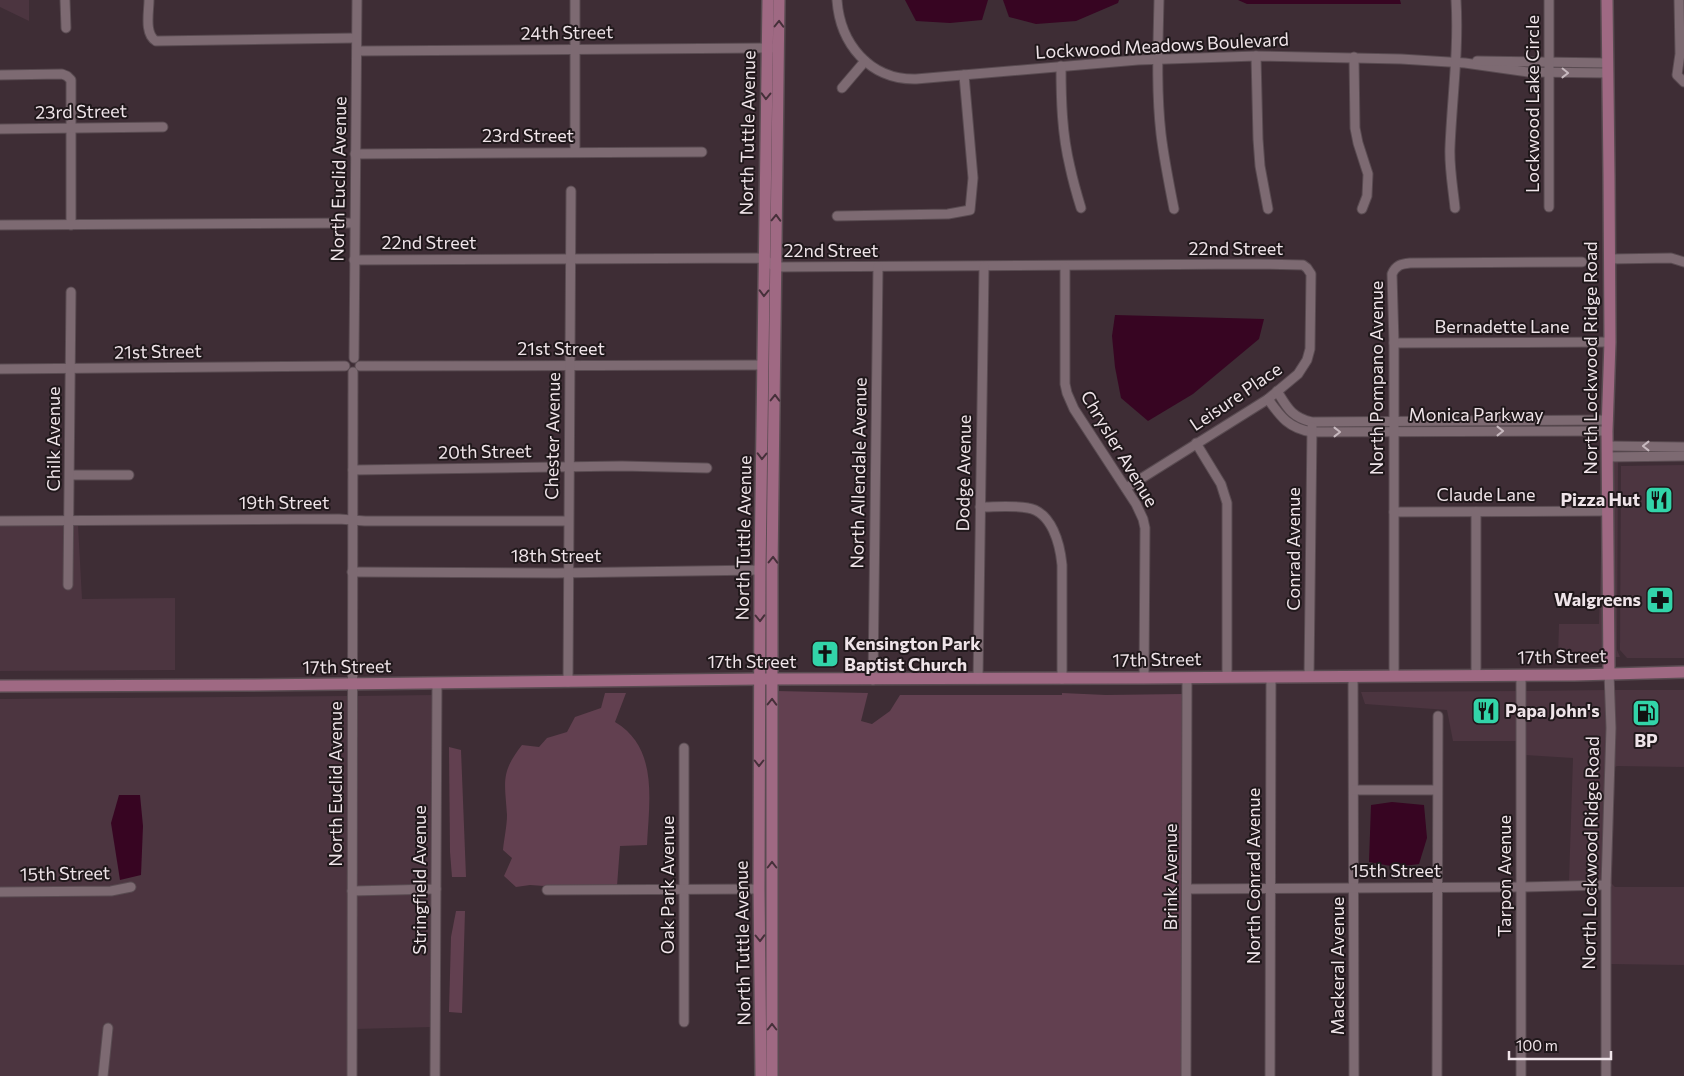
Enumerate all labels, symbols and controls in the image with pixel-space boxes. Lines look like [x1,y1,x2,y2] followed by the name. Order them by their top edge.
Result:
[1521,15,1543,193] street label: Lockwood Lake Circle
[521,20,613,44] street label: 24th Street
[773,20,784,28] one-way arrow
[1034,27,1289,63] street label: Lockwood Meadows Boulevard
[735,50,759,216] street label: North Tuttle Avenue
[1562,68,1570,78] one-way arrow
[761,92,771,100] one-way arrow
[326,96,350,262] street label: North Euclid Avenue
[35,99,127,123] street label: 23rd Street
[482,124,574,146] street label: 23rd Street
[771,214,782,222] one-way arrow
[382,231,477,253] street label: 22nd Street
[1189,237,1284,259] street label: 22nd Street
[784,239,879,261] street label: 22nd Street
[1579,241,1601,475] street label: North Lockwood Ridge Road
[1365,281,1387,475] street label: North Pompano Avenue
[759,290,769,298] one-way arrow
[1435,315,1569,337] street label: Bernadette Lane
[517,337,605,359] street label: 21st Street
[114,339,202,363] street label: 21st Street
[1185,357,1286,435] street label: Leisure Place
[540,372,564,500] street label: Chester Avenue
[845,377,871,569] street label: North Allendale Avenue
[42,386,64,492] street label: Chilk Avenue
[1076,386,1163,511] street label: Chrysler Avenue
[769,394,780,402] one-way arrow
[1408,403,1544,425] street label: Monica Parkway
[951,414,975,532] street label: Dodge Avenue
[1496,426,1504,436] one-way arrow
[1334,427,1342,437] one-way arrow
[438,439,532,463] street label: 20th Street
[1642,441,1650,452] one-way arrow
[757,452,767,460] one-way arrow
[731,455,755,621] street label: North Tuttle Avenue
[1436,483,1536,505] street label: Claude Lane
[1644,485,1674,515] restaurant icon: Pizza Hut
[1282,487,1304,611] street label: Conrad Avenue
[1560,488,1640,510] place label: Pizza Hut
[239,491,329,513] street label: 19th Street
[511,544,601,566] street label: 18th Street
[767,556,778,564] one-way arrow
[1645,585,1675,615] pharmacy icon: Walgreens
[1554,588,1641,610] place label: Walgreens
[755,615,765,623] one-way arrow
[844,632,981,675] place label: Kensington Park Baptist Church
[810,639,840,669] church icon: Kensington Park Baptist Church
[1517,644,1607,668] street label: 17th Street
[1112,647,1202,671] street label: 17th Street
[707,650,797,672] street label: 17th Street
[302,654,392,678] street label: 17th Street
[1471,696,1501,726] restaurant icon: Papa John's
[767,698,777,706] one-way arrow
[1631,698,1661,728] fuel station icon: BP
[1505,699,1600,721] place label: Papa John's
[324,701,346,867] street label: North Euclid Avenue
[1634,729,1658,751] place label: BP
[1577,736,1603,970] street label: North Lockwood Ridge Road
[754,760,764,767] one-way arrow
[1242,788,1264,964] street label: North Conrad Avenue
[408,805,430,955] street label: Stringfield Avenue
[1493,815,1515,937] street label: Tarpon Avenue
[656,816,678,954] street label: Oak Park Avenue
[1159,824,1181,930] street label: Brink Avenue
[1351,859,1441,881] street label: 15th Street
[730,860,754,1026] street label: North Tuttle Avenue
[20,861,110,885] street label: 15th Street
[767,861,777,868] one-way arrow
[1326,897,1348,1035] street label: Mackeral Avenue
[755,934,765,942] one-way arrow
[767,1023,777,1031] one-way arrow
[1509,1028,1612,1060] scale bar
[1516,1036,1558,1054] text: 100 m

